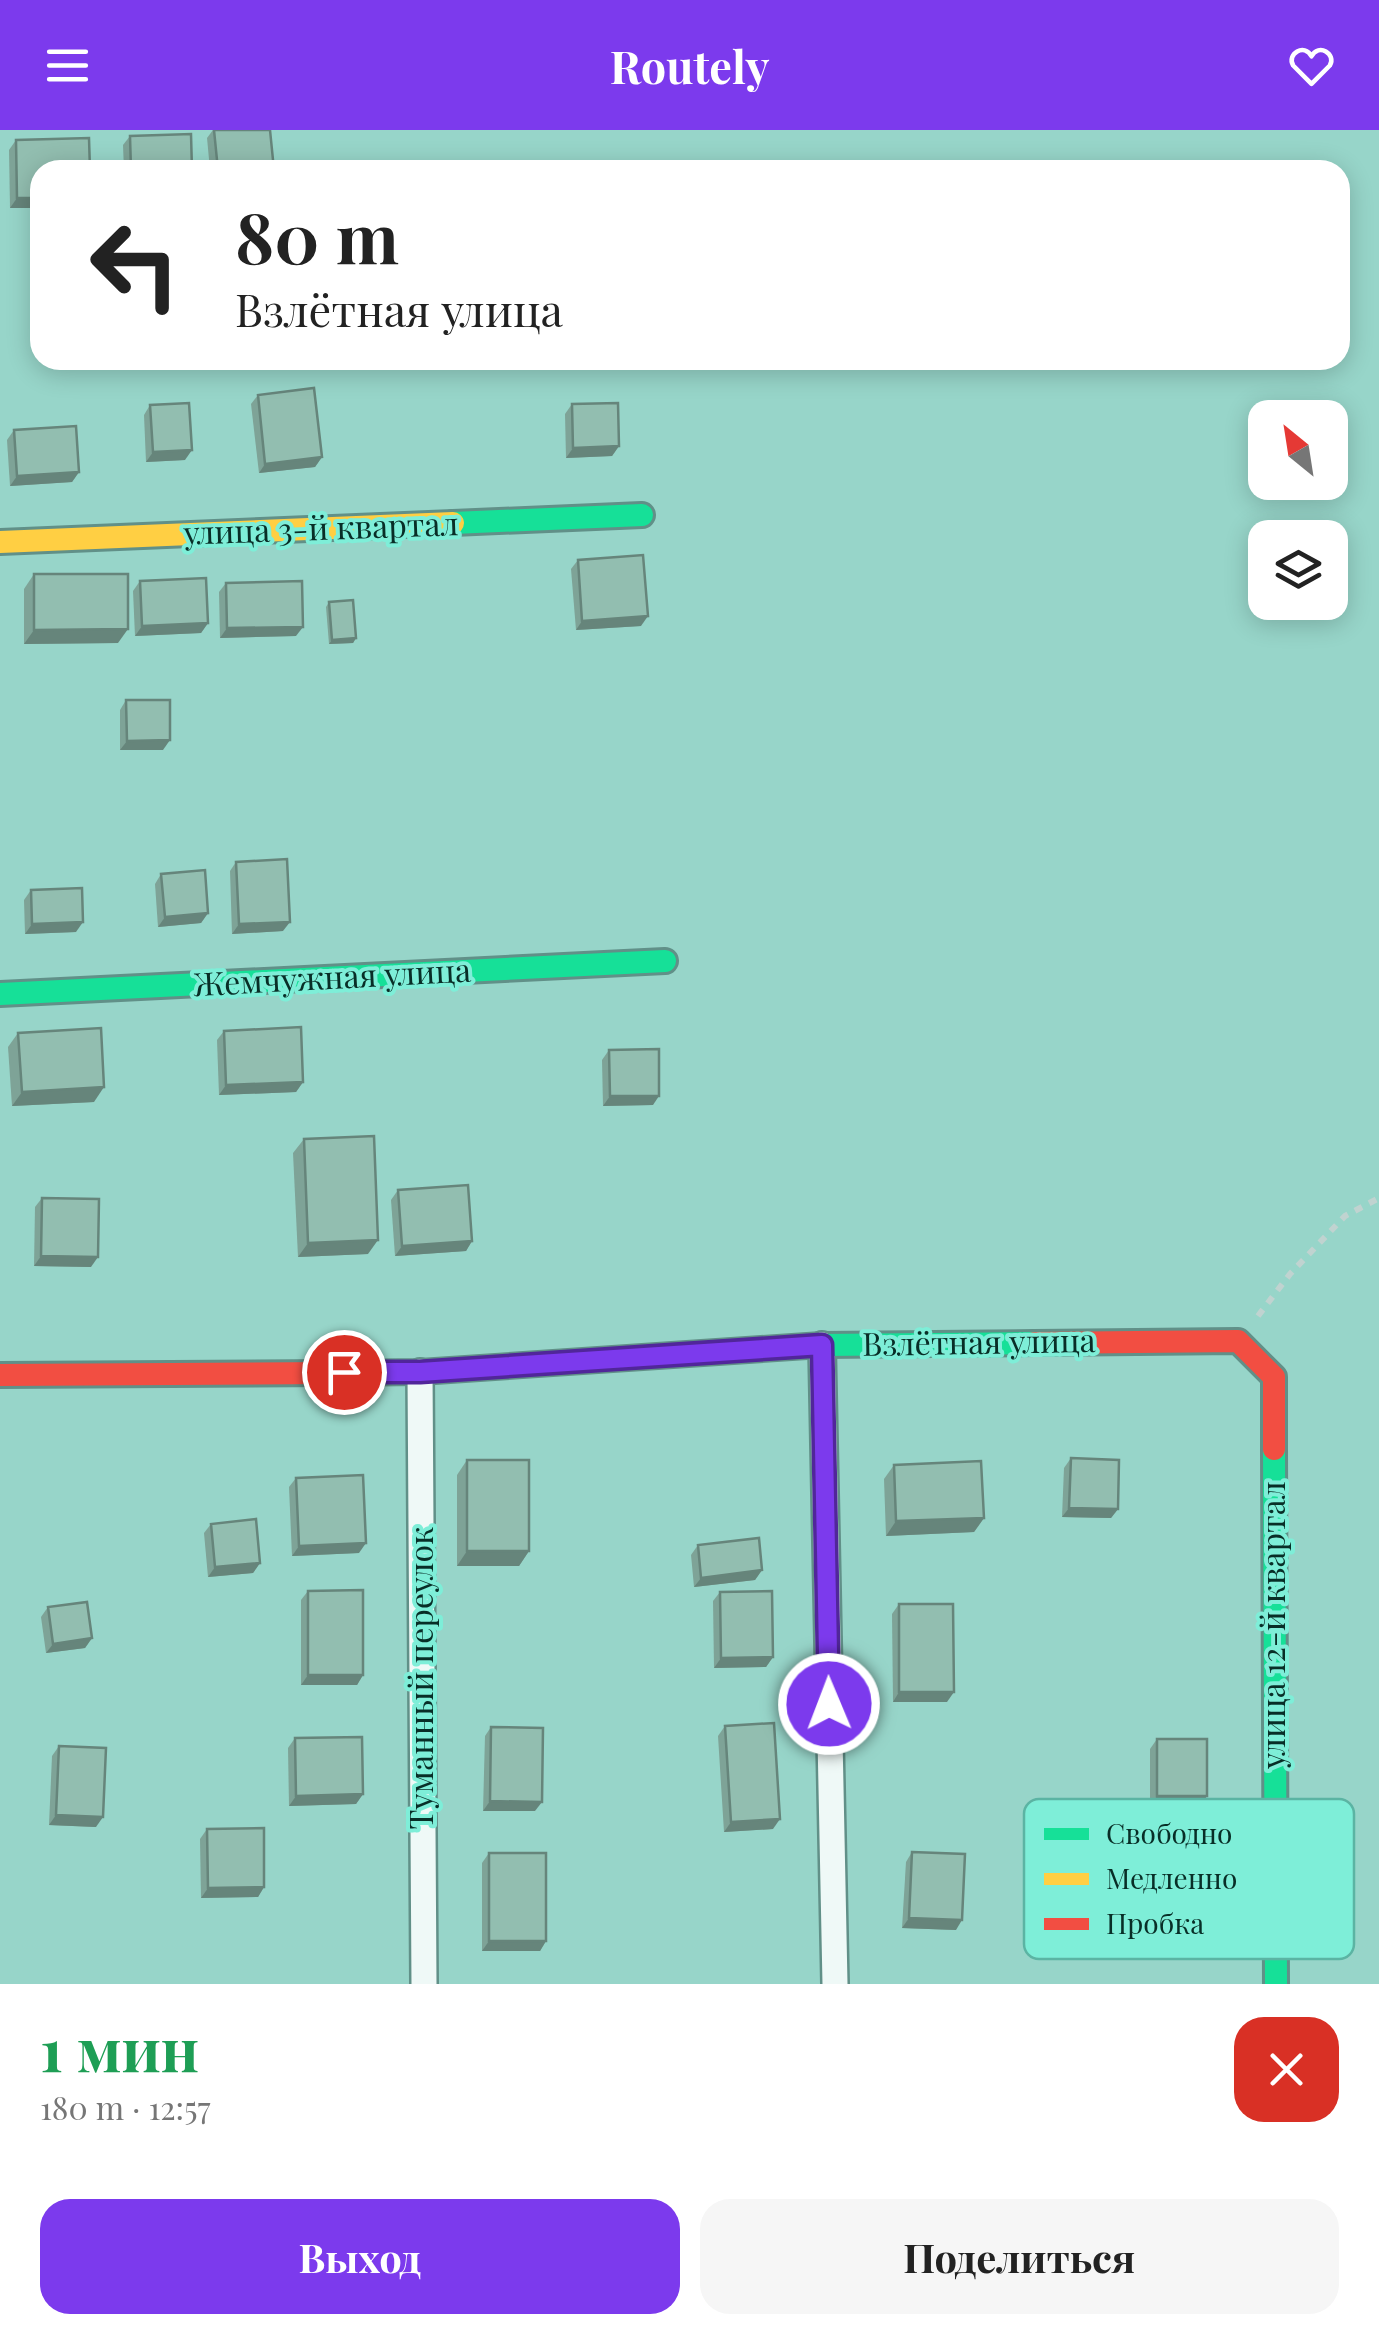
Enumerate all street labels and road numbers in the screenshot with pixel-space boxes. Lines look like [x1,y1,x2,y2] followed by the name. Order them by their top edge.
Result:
[182,500,459,553] street label: улица 3-й квартал
[192,947,472,1004] street label: Жемчужная улица
[862,1317,1096,1364] street label: Взлётная улица
[1250,1481,1293,1770] street label: улица 12-й квартал
[398,1527,441,1829] street label: Туманный переулок

